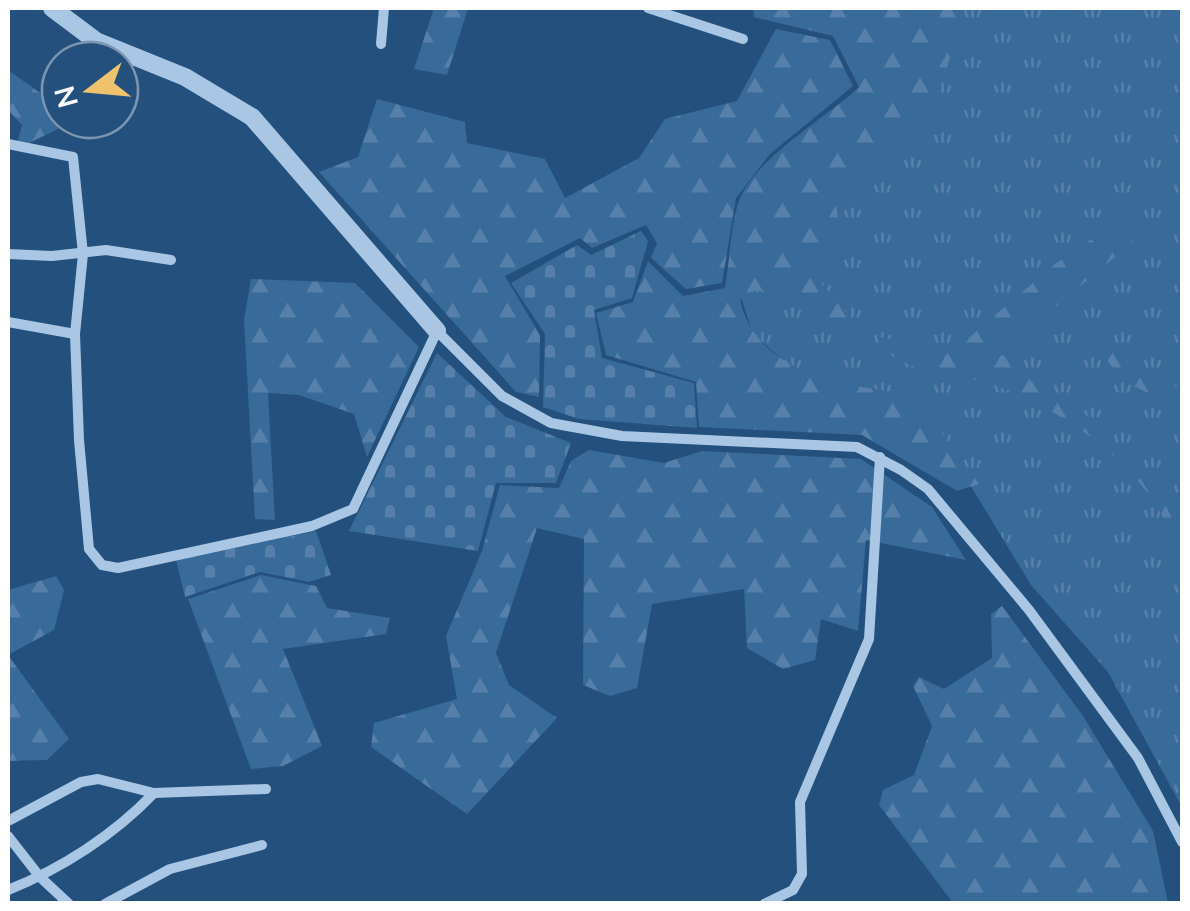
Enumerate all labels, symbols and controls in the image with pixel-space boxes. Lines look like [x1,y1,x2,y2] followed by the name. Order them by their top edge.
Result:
[40,40,140,140] north arrow
[46,81,88,112] text: N

